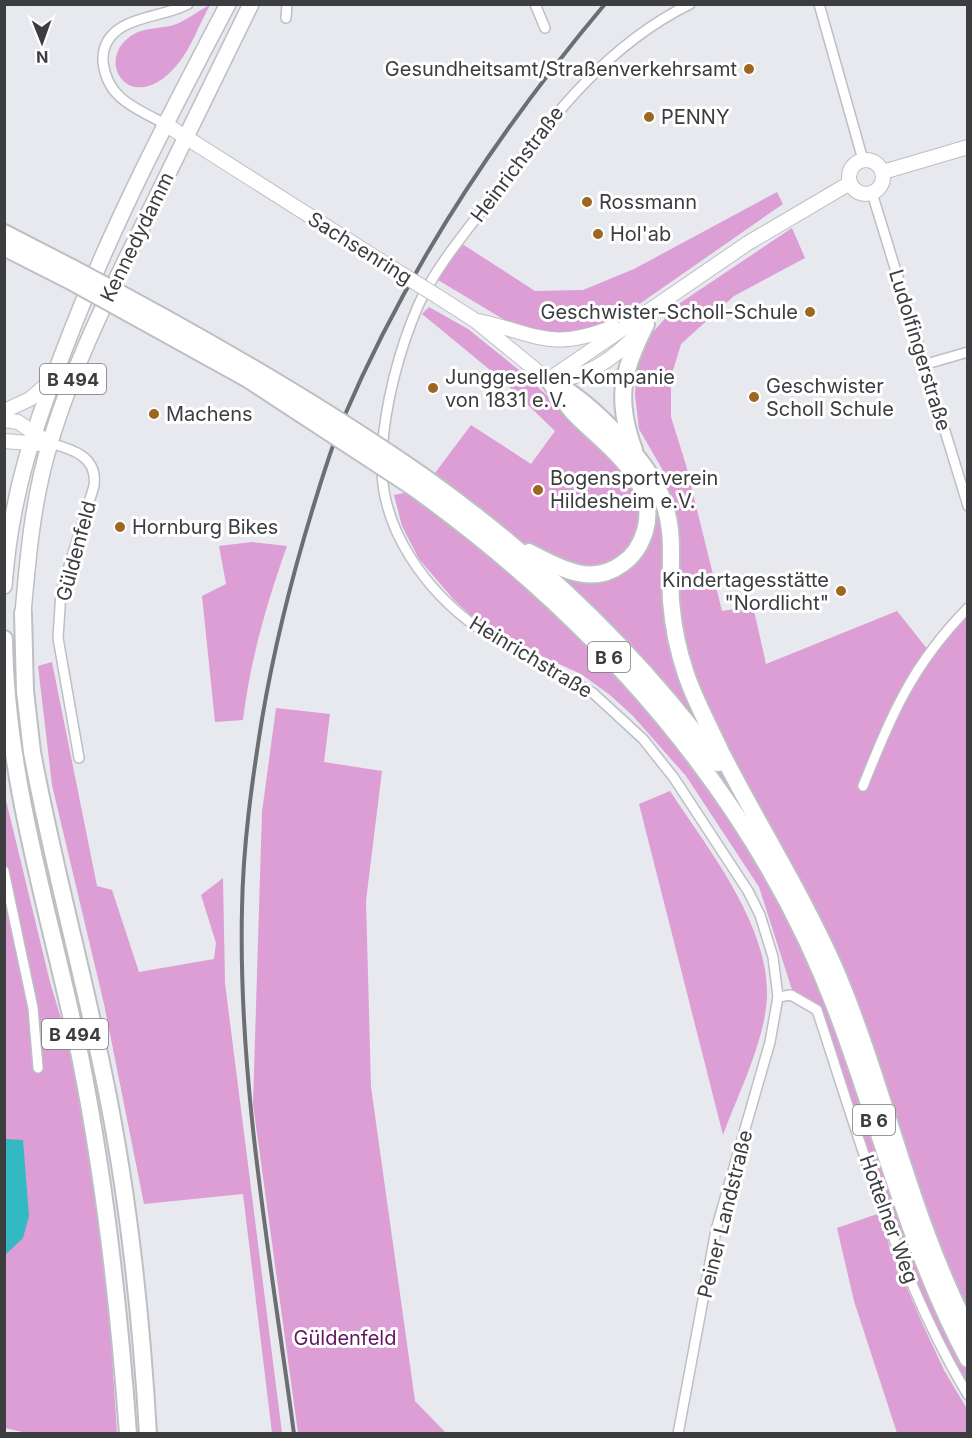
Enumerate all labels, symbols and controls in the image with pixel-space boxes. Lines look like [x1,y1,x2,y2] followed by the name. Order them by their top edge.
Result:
[12,12,72,72] north arrow
[36,47,49,67] text: N
[385,57,737,81] place label: Gesundheitsamt/Straßenverkehrsamt
[742,62,756,76] marker: Gesundheitsamt/Straßenverkehrsamt
[466,101,568,227] street label: Heinrichstraße
[661,105,730,129] place label: PENNY
[642,110,656,124] marker: PENNY
[95,168,179,306] street label: Kennedydamm
[599,190,697,214] place label: Rossmann
[580,195,594,209] marker: Rossmann
[304,207,416,289] street label: Sachsenring
[610,222,671,246] place label: Hol'ab
[591,227,605,241] marker: Hol'ab
[884,266,956,434] street label: Ludolfingerstraße
[541,300,798,324] place label: Geschwister-Scholl-Schule
[803,305,817,319] marker: Geschwister-Scholl-Schule
[40,364,106,394] road number: B 494
[445,365,675,412] place label: Junggesellen-Kompanie von 1831 e.V.
[766,374,894,421] place label: Geschwister Scholl Schule
[426,381,440,395] marker: Junggesellen-Kompanie von 1831 e.V.
[747,390,761,404] marker: Geschwister Scholl Schule
[166,402,253,426] place label: Machens
[147,407,161,421] marker: Machens
[550,466,718,513] place label: Bogensportverein Hildesheim e.V.
[531,483,545,497] marker: Bogensportverein Hildesheim e.V.
[51,498,101,604] street label: Güldenfeld
[132,515,278,539] place label: Hornburg Bikes
[113,520,127,534] marker: Hornburg Bikes
[662,568,829,615] place label: Kindertagesstätte "Nordlicht"
[834,584,848,598] marker: Kindertagesstätte "Nordlicht"
[465,611,597,703] street label: Heinrichstraße
[588,642,630,672] road number: B 6
[42,1019,108,1049] road number: B 494
[853,1105,895,1135] road number: B 6
[693,1128,757,1300] street label: Peiner Landstraße
[855,1151,923,1287] street label: Hottelner Weg
[294,1326,396,1350] park label: Güldenfeld

